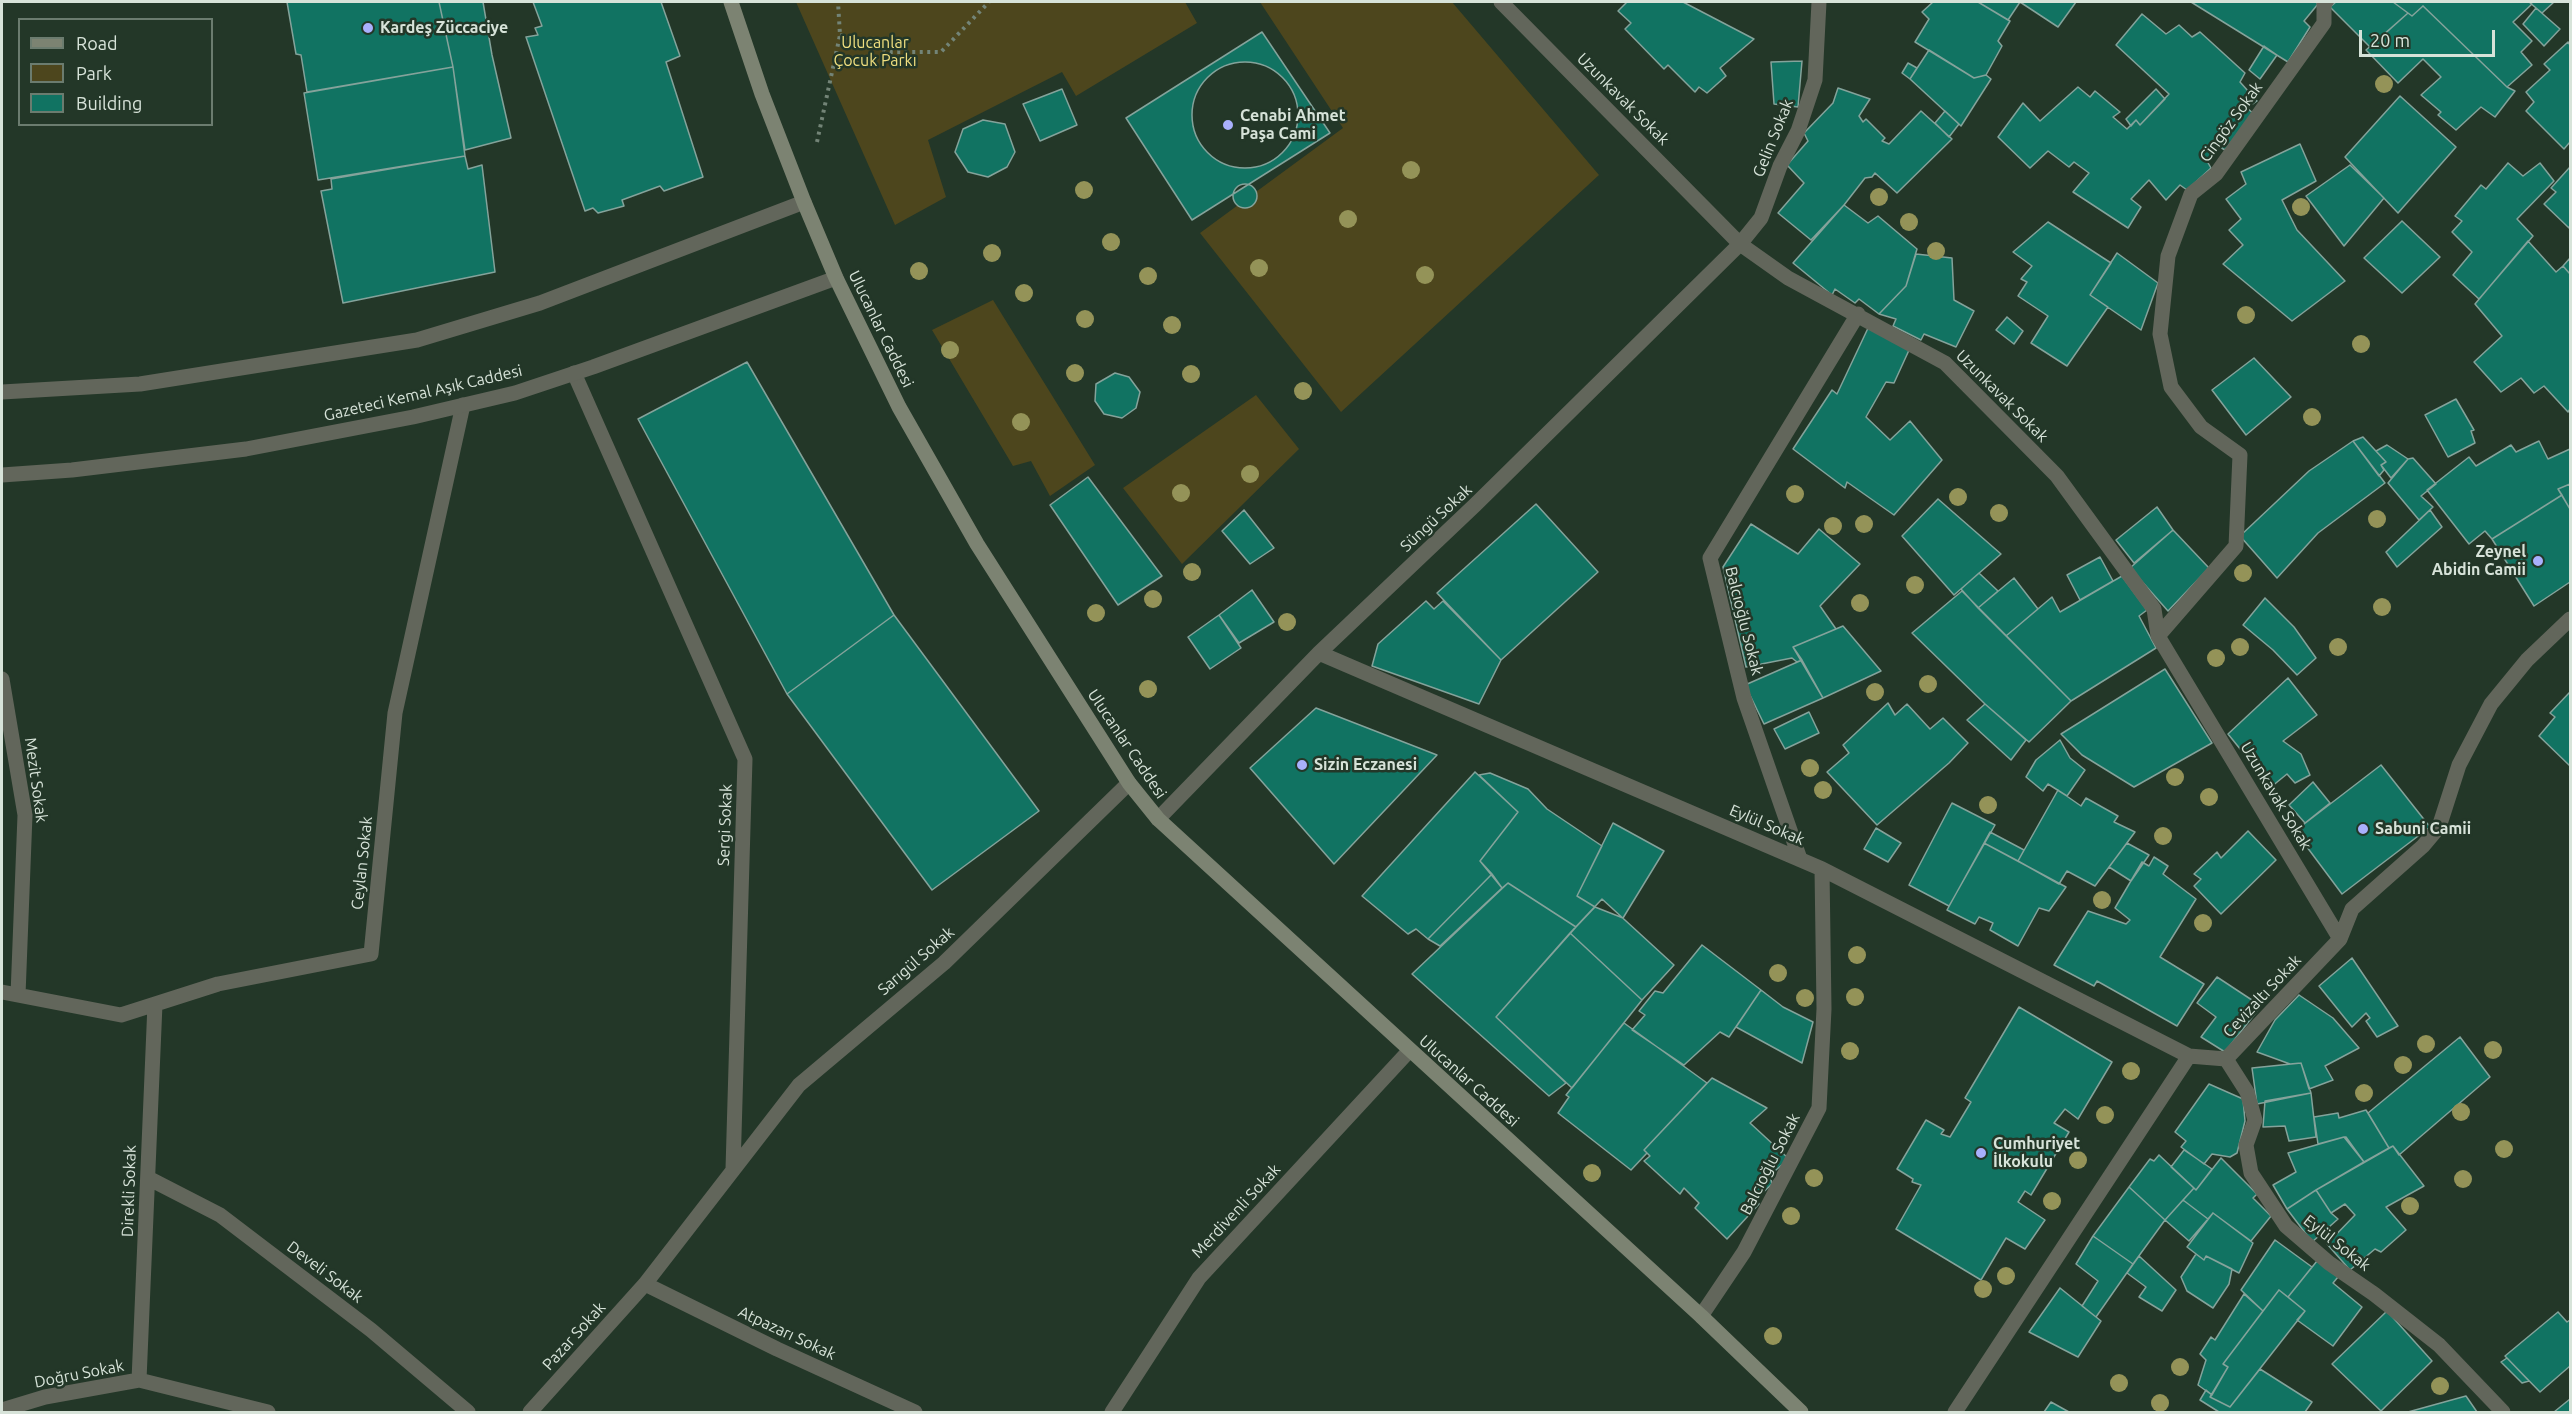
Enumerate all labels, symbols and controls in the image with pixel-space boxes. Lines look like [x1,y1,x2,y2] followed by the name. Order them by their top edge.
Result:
[18,18,213,126] legend
[380,18,508,38] place label: Kardeş Züccaciye
[2362,18,2498,56] scale bar
[361,21,375,35] marker: Kardeş Züccaciye
[2370,30,2410,50] text: 20 m
[76,33,118,53] text: Road
[833,33,917,71] park label: Ulucanlar Çocuk Parkı
[1573,49,1673,149] street label: Uzunkavak Sokak
[76,63,112,83] text: Park
[2195,78,2267,166] street label: Cingöz Sokak
[76,93,142,113] text: Building
[1749,96,1797,180] street label: Gelin Sokak
[1240,106,1346,144] place label: Cenabi Ahmet Paşa Cami
[1221,118,1235,132] marker: Cenabi Ahmet Paşa Cami
[844,267,918,391] street label: Ulucanlar Caddesi
[1952,346,2052,446] street label: Uzunkavak Sokak
[322,361,524,425] street label: Gazeteci Kemal Aşık Caddesi
[1396,480,1476,556] street label: Süngü Sokak
[2432,542,2526,580] place label: Zeynel Abidin Camii
[2531,554,2545,568] marker: Zeynel Abidin Camii
[1721,565,1767,677] street label: Balcıoğlu Sokak
[1083,686,1171,802] street label: Ulucanlar Caddesi
[21,736,51,824] street label: Mezit Sokak
[2236,739,2316,853] street label: Uzunkavak Sokak
[1314,755,1417,775] place label: Sizin Eczanesi
[1295,758,1309,772] marker: Sizin Eczanesi
[714,784,736,866] street label: Sergi Sokak
[1727,801,1807,849] street label: Eylül Sokak
[348,815,376,911] street label: Ceylan Sokak
[2375,819,2471,839] place label: Sabuni Camii
[2356,822,2370,836] marker: Sabuni Camii
[874,923,958,999] street label: Sarıgül Sokak
[2219,951,2305,1041] street label: Cevizaltı Sokak
[1415,1031,1523,1131] street label: Ulucanlar Caddesi
[1736,1110,1804,1218] street label: Balcıoğlu Sokak
[1993,1134,2080,1172] place label: Cumhuriyet İlkokulu
[118,1145,140,1237] street label: Direkli Sokak
[1974,1146,1988,1160] marker: Cumhuriyet İlkokulu
[1188,1160,1284,1262] street label: Merdivenli Sokak
[2300,1211,2374,1275] street label: Eylül Sokak
[283,1237,367,1307] street label: Develi Sokak
[538,1298,610,1374] street label: Pazar Sokak
[735,1302,839,1364] street label: Atpazarı Sokak
[33,1356,125,1392] street label: Doğru Sokak

